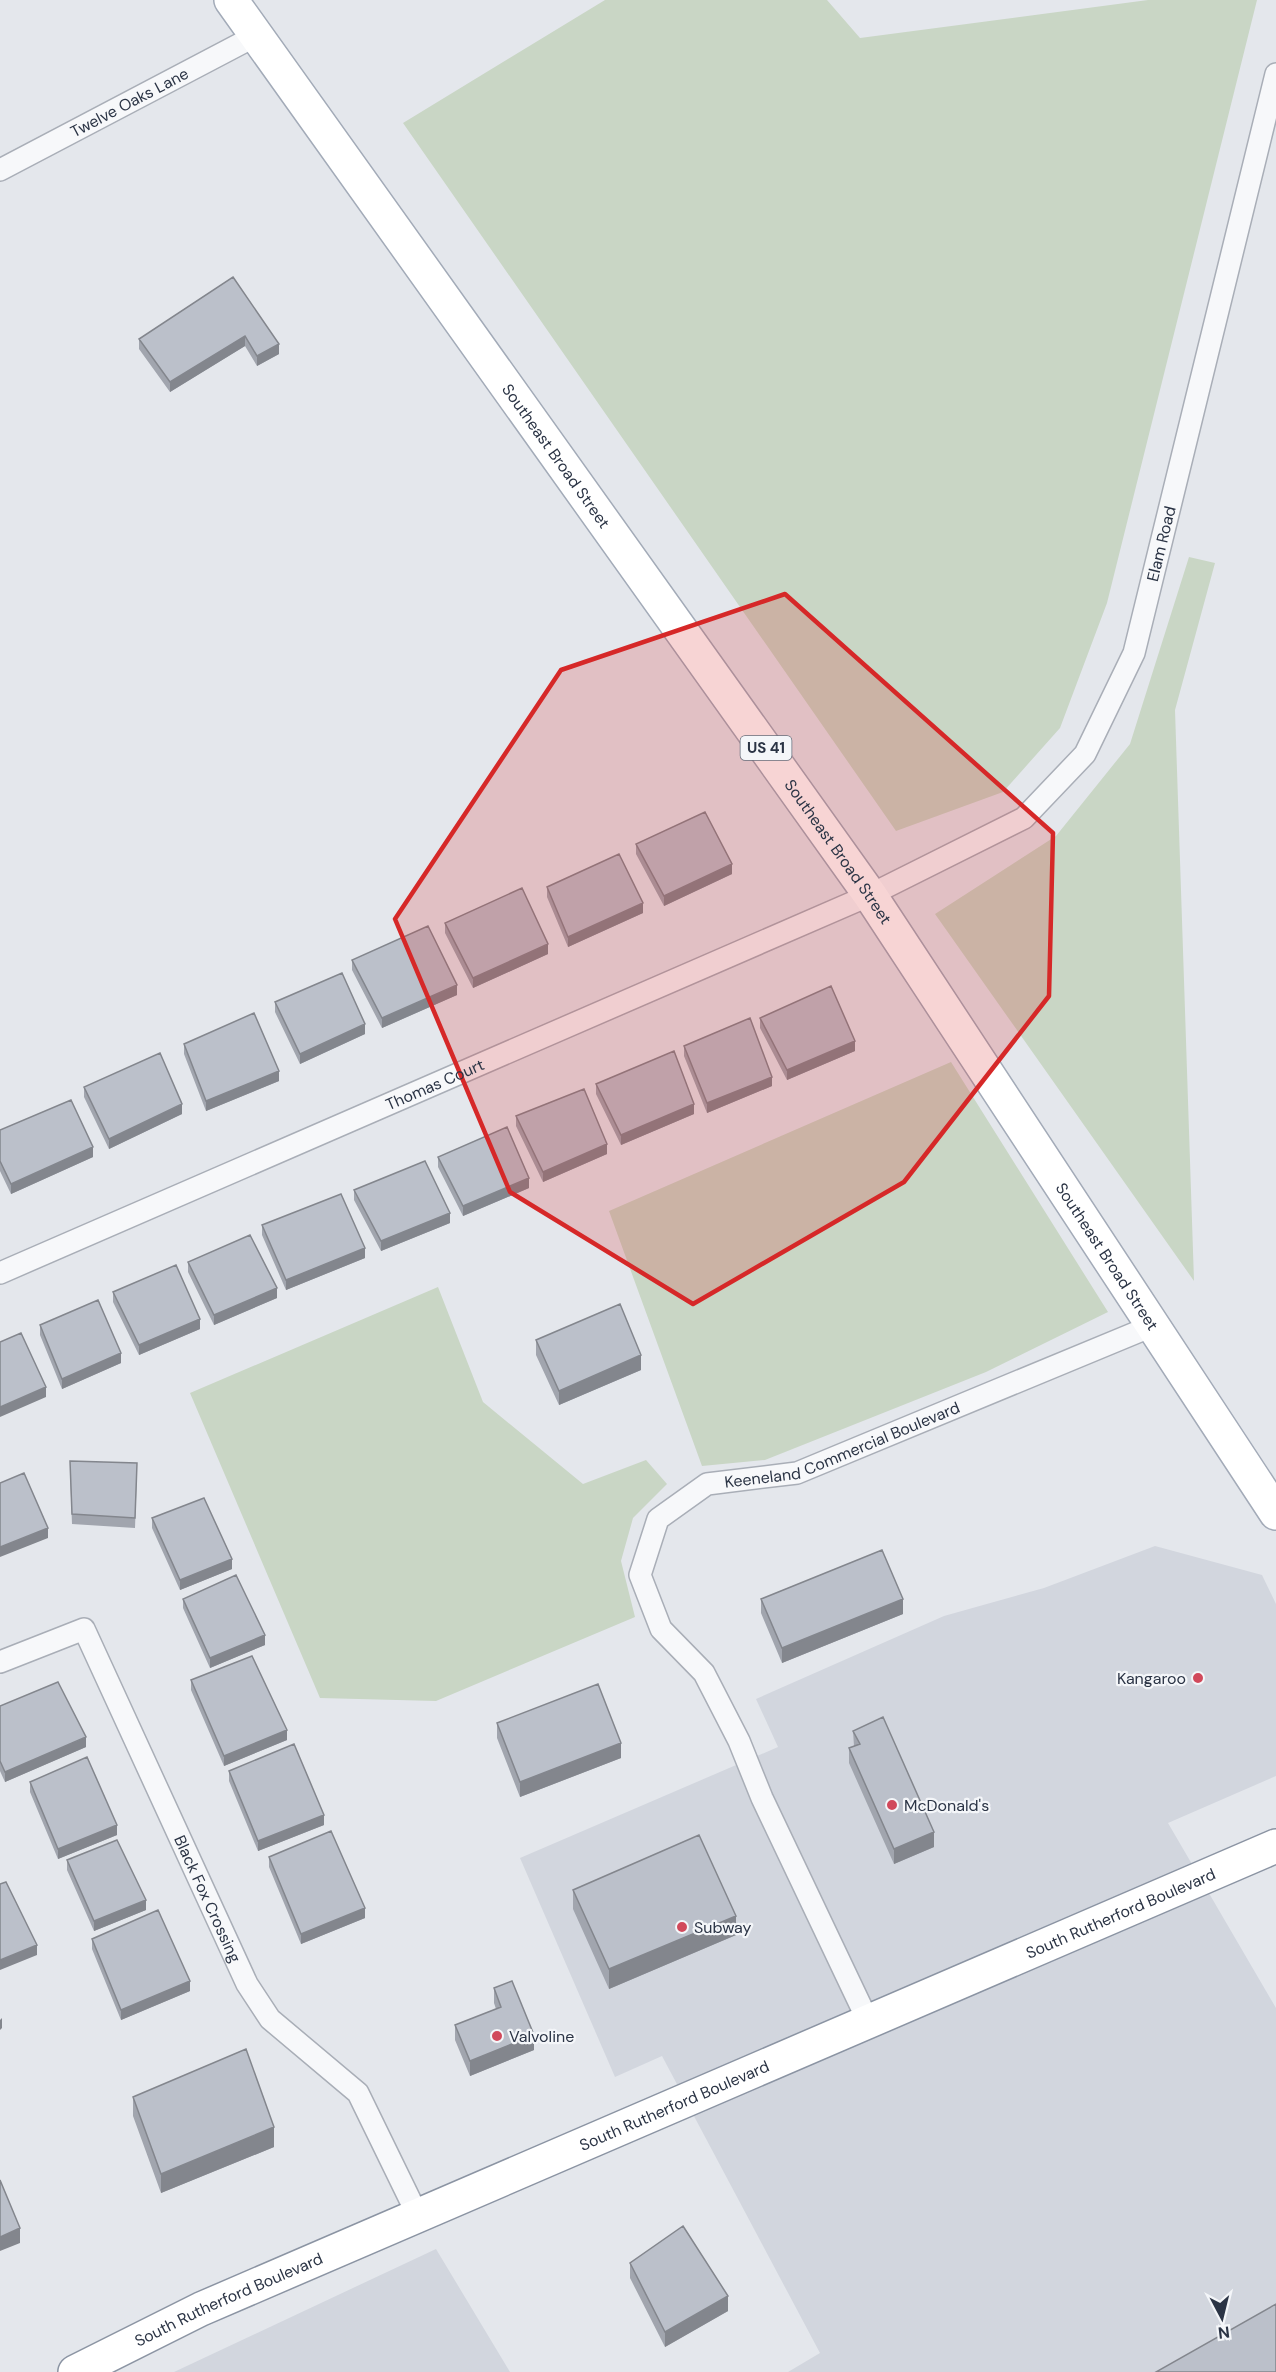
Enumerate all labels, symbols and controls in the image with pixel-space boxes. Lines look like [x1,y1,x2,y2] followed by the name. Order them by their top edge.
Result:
[67,62,192,142] street label: Twelve Oaks Lane
[498,379,615,532] street label: Southeast Broad Street
[1141,504,1180,584] street label: Elam Road
[740,736,792,760] road number: US 41
[780,775,897,928] street label: Southeast Broad Street
[382,1053,487,1115] street label: Thomas Court
[1051,1178,1164,1334] street label: Southeast Broad Street
[723,1396,963,1492] street label: Keeneland Commercial Boulevard
[1117,1668,1186,1689] place label: Kangaroo
[1191,1671,1205,1685] marker: Kangaroo
[904,1795,989,1816] place label: McDonald's
[885,1798,899,1812] marker: McDonald's
[170,1832,246,1966] street label: Black Fox Crossing
[1022,1863,1219,1963] street label: South Rutherford Boulevard
[694,1917,752,1938] place label: Subway
[675,1920,689,1934] marker: Subway
[509,2026,574,2047] place label: Valvoline
[490,2029,504,2043] marker: Valvoline
[576,2055,772,2155] street label: South Rutherford Boulevard
[131,2247,326,2351] street label: South Rutherford Boulevard
[1192,2288,1252,2348] north arrow
[1217,2321,1231,2344] text: N

